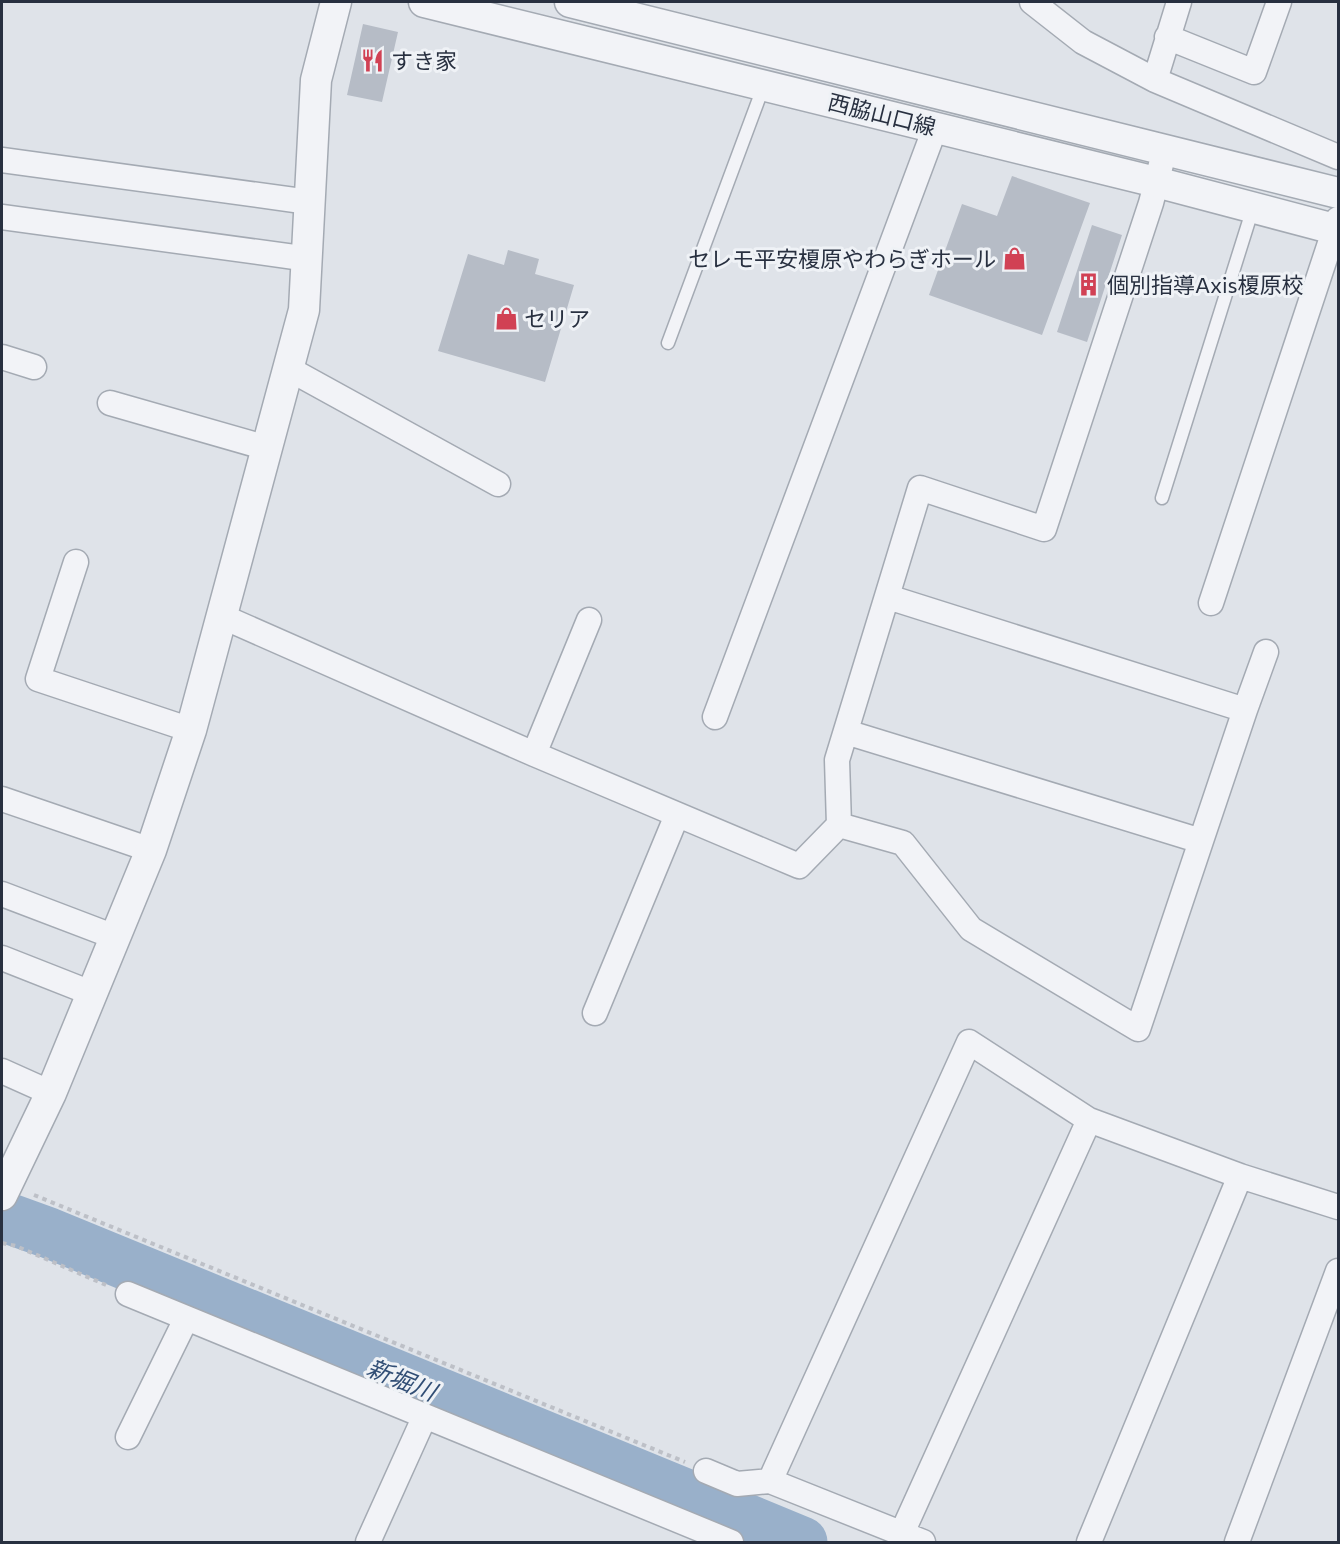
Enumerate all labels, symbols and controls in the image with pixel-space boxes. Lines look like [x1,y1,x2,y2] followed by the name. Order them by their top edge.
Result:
[360,47,386,73] restaurant icon: すき家
[391,47,457,74] place label: すき家
[825,88,939,140] street label: 西脇山口線
[688,245,996,272] place label: セレモ平安榎原やわらぎホール
[1001,245,1027,271] shop icon: セレモ平安榎原やわらぎホール
[1076,271,1102,297] building icon: 個別指導Axis榎原校
[1107,271,1304,298] place label: 個別指導Axis榎原校
[493,305,519,331] shop icon: セリア
[524,305,590,332] place label: セリア
[363,1352,444,1407] water label: 新堀川

